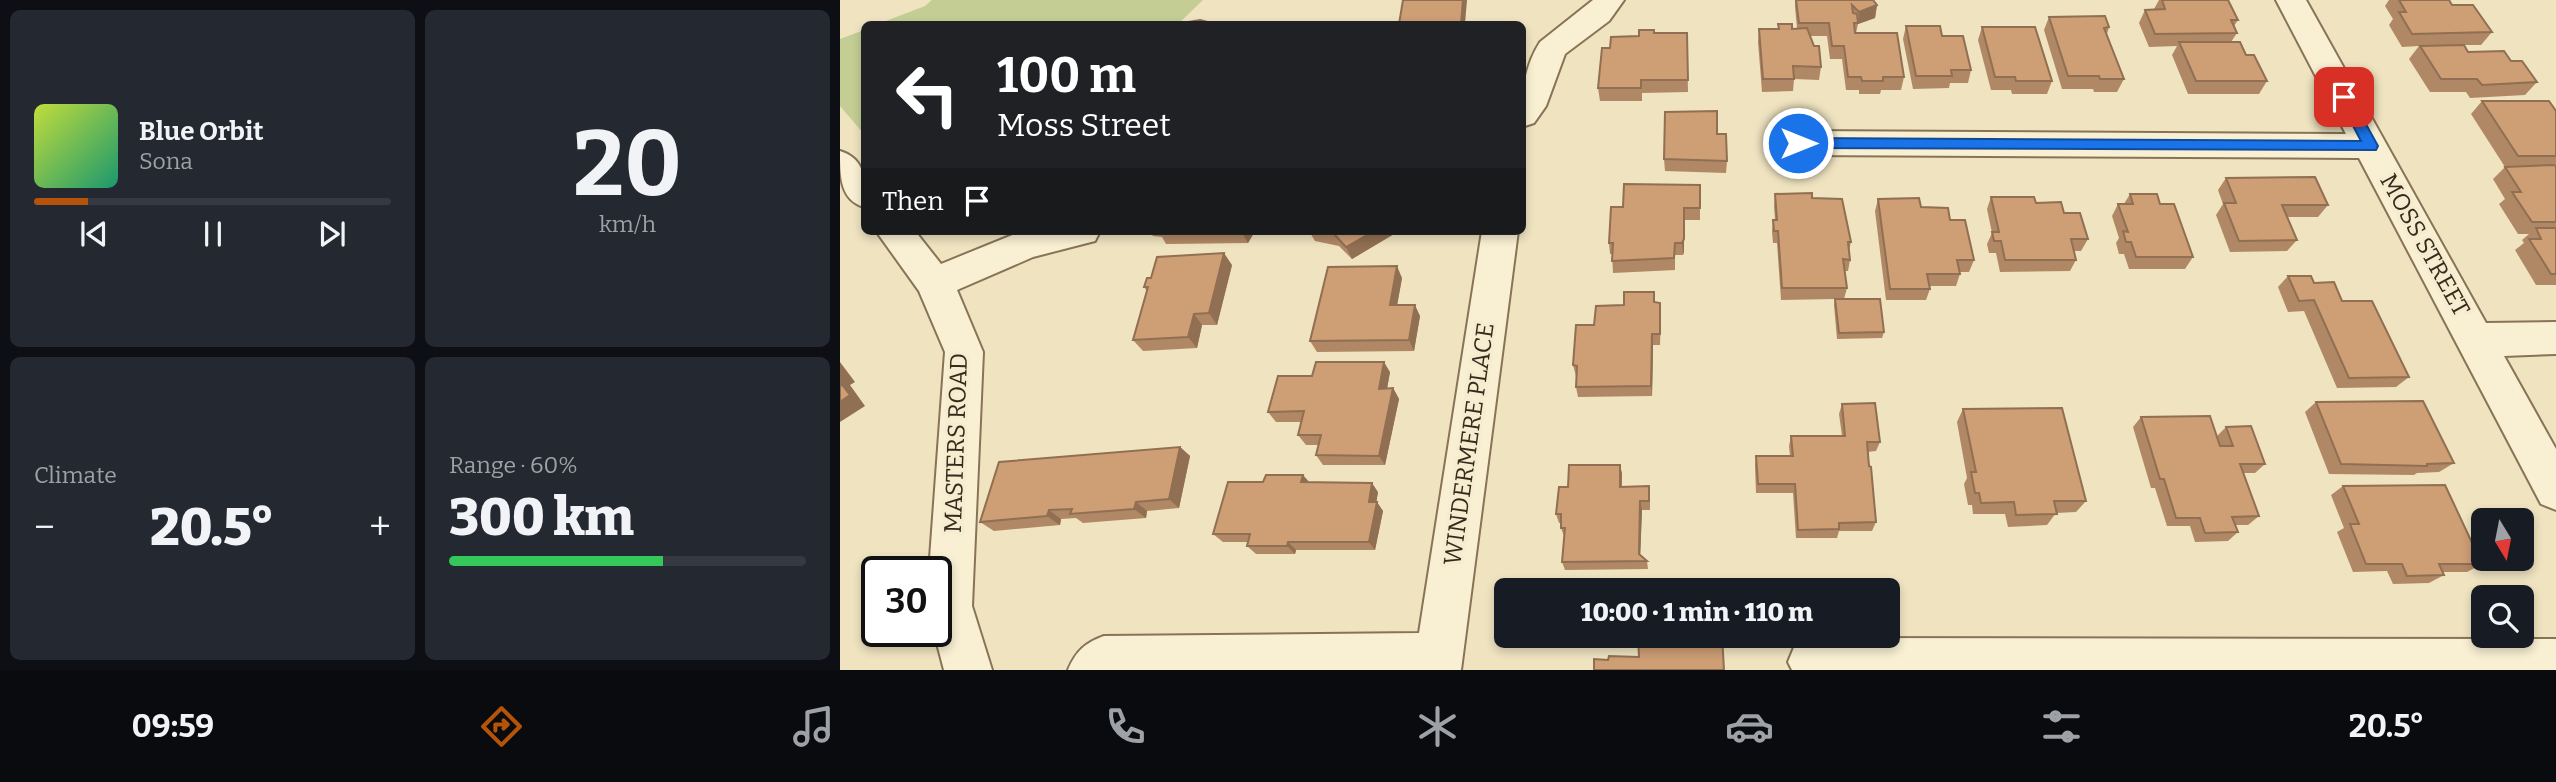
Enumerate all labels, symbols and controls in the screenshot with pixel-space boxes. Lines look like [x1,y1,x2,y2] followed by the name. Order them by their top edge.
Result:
[997,46,1136,105] text: 100 m
[882,49,973,140] icon: left
[2314,67,2374,127] pin
[2325,78,2363,116] icon: arrive
[997,106,1171,144] text: Moss Street
[1761,106,1835,180] position arrow
[573,110,682,219] text: 20
[139,116,263,147] text: Blue Orbit
[139,147,193,175] text: Sona
[2374,169,2476,321] street label: MOSS STREET
[958,182,996,220] icon: arrive
[882,186,944,217] text: Then
[599,210,656,238] text: km/h
[75,215,113,253] icon: previous
[194,215,232,253] icon: pause
[313,215,351,253] icon: next
[1438,321,1500,567] street label: WINDERMERE PLACE
[939,352,973,534] street label: MASTERS ROAD
[449,451,578,479] text: Range · 60%
[34,461,117,489] text: Climate
[449,486,634,549] text: 300 km
[150,496,274,559] text: 20.5°
[34,504,55,550] text: −
[369,504,391,550] text: +
[2471,508,2534,570] north arrow
[2471,508,2534,648] map controls
[861,556,952,647] speed limit sign: 30
[2471,585,2534,648] button: search
[1581,597,1813,628] text: 10:00 · 1 min · 110 m
[477,702,526,751] icon: directions
[789,702,838,751] icon: music
[1101,702,1150,751] icon: phone
[1413,702,1462,751] icon: climate
[1725,702,1774,751] icon: car
[2037,702,2086,751] icon: filters
[131,707,214,745] text: 09:59
[2349,707,2424,745] text: 20.5°

